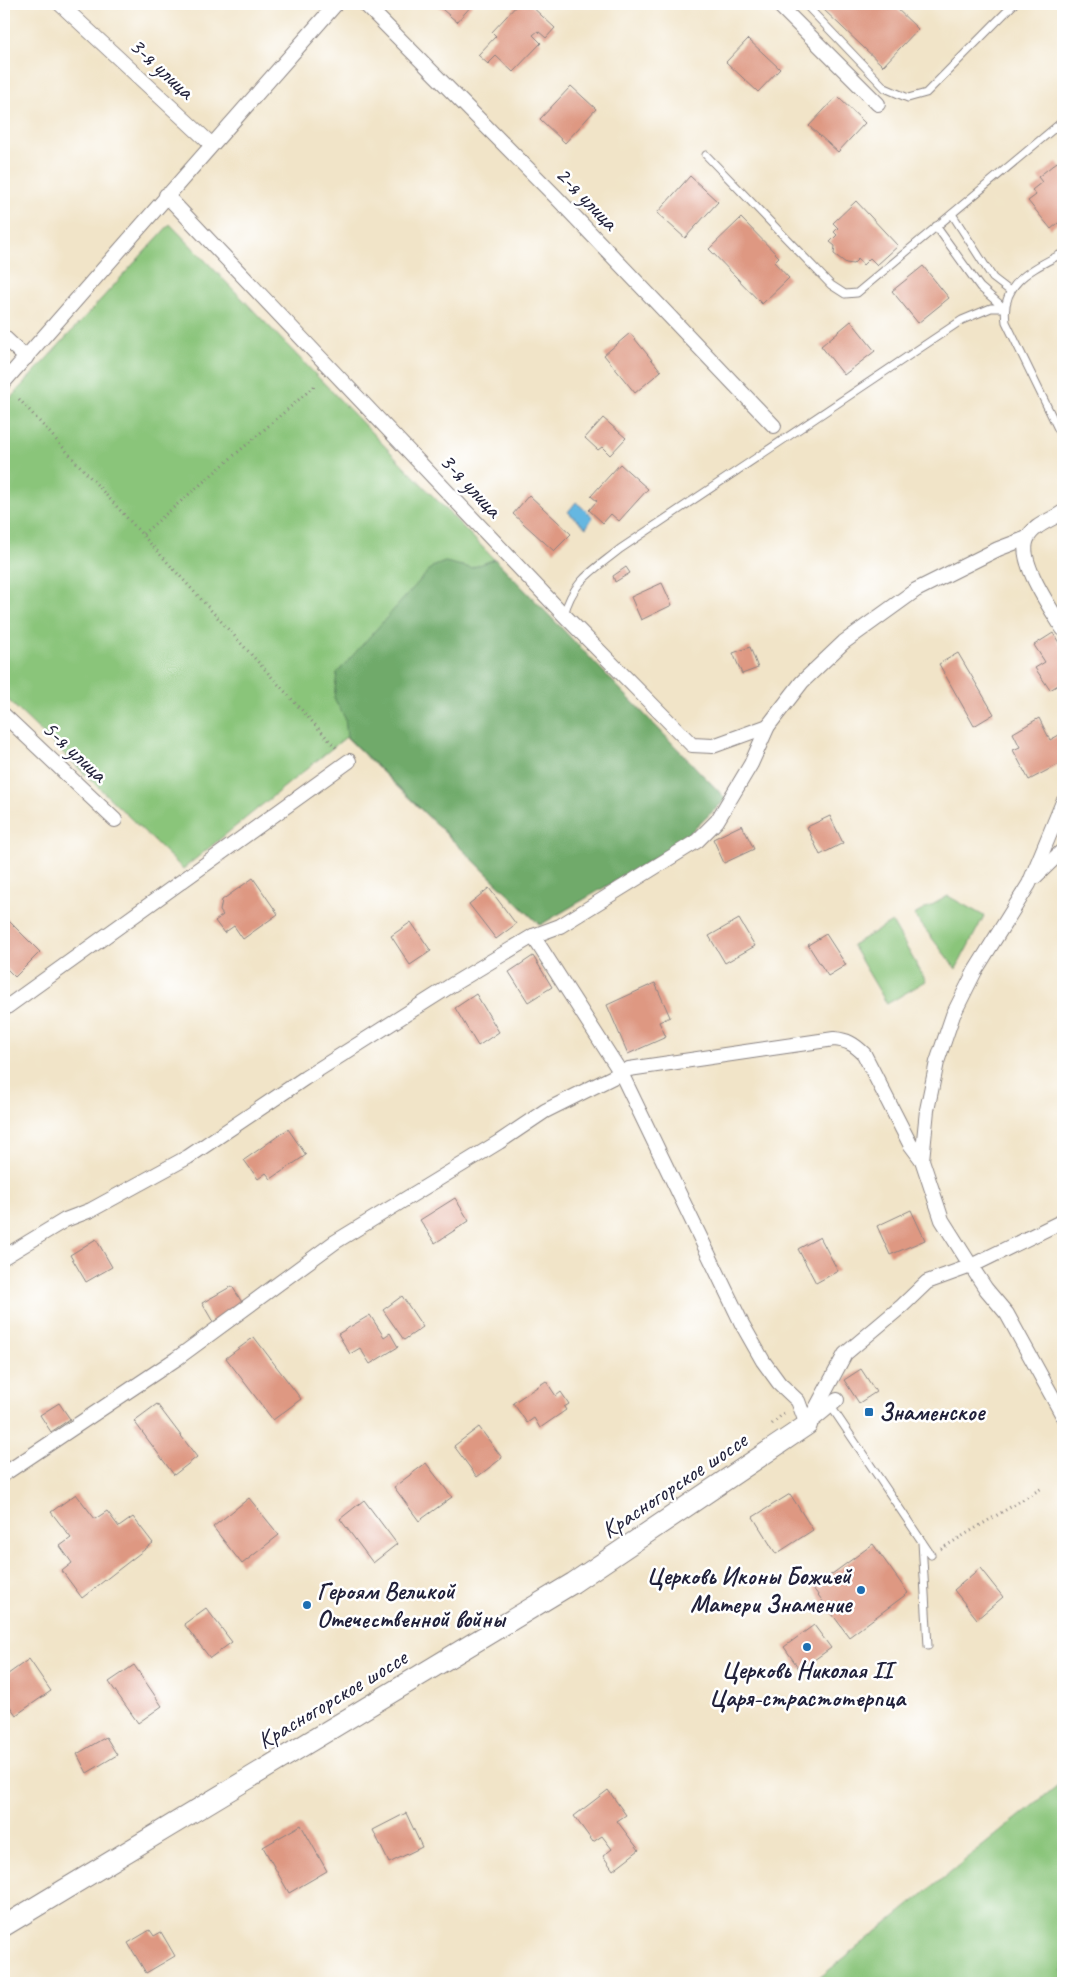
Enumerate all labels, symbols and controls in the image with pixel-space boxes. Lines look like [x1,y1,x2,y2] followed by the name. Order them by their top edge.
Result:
[123,30,202,107] street label: 3-я улица
[549,160,626,238] street label: 2-я улица
[433,446,510,525] street label: 3-я улица
[36,713,115,790] street label: 5-я улица
[879,1397,986,1427] place label: Знаменское
[863,1406,875,1418] marker: Знаменское
[595,1424,754,1545] street label: Красногорское шоссе
[647,1561,853,1619] place label: Церковь Иконы Божией Матери Знамение
[317,1576,507,1634] place label: Героям Великой Отечественной войны
[855,1584,867,1596] marker: Церковь Иконы Божией Матери Знамение
[301,1599,313,1611] marker: Героям Великой Отечественной войны
[252,1641,414,1755] street label: Красногорское шоссе
[801,1641,813,1653] marker: Церковь Николая II Царя-страстотерпца
[709,1655,907,1713] place label: Церковь Николая II Царя-страстотерпца

